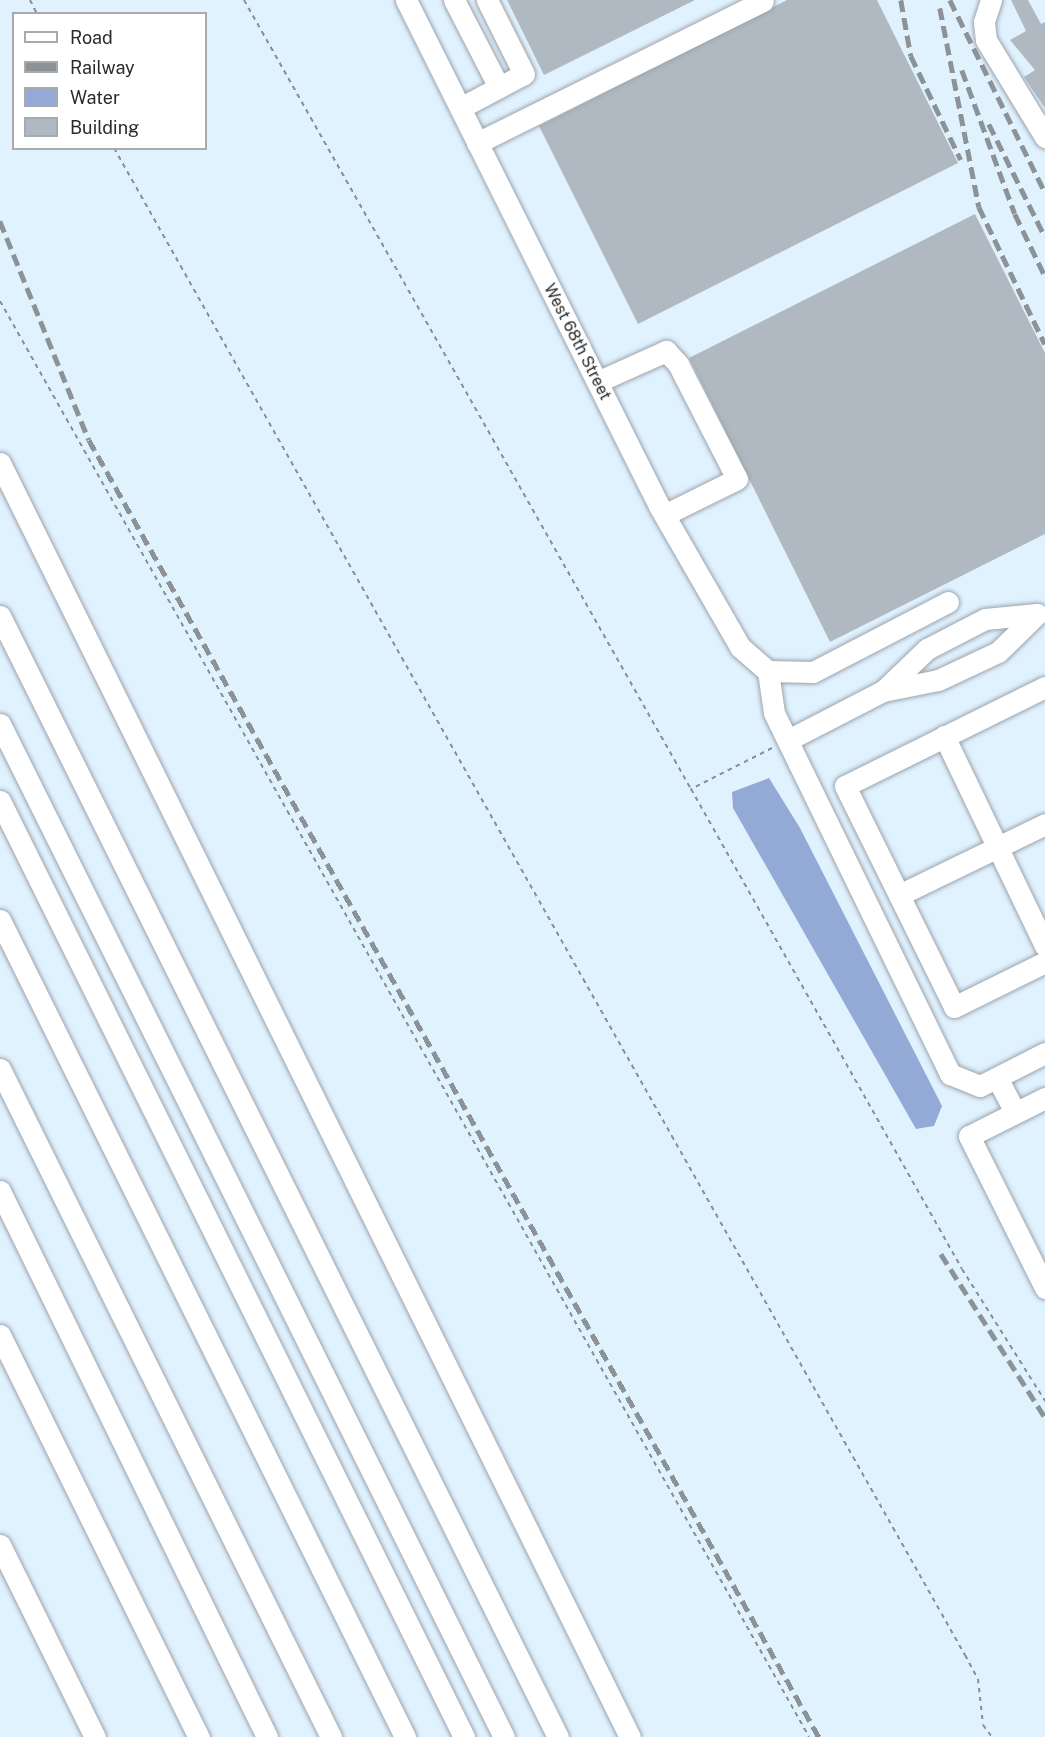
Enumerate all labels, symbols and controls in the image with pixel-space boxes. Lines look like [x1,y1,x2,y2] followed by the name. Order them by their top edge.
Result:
[12,12,207,150] legend
[70,27,113,48] text: Road
[70,57,135,78] text: Railway
[70,87,120,108] text: Water
[70,117,139,138] text: Building
[539,281,615,403] street label: West 68th Street

